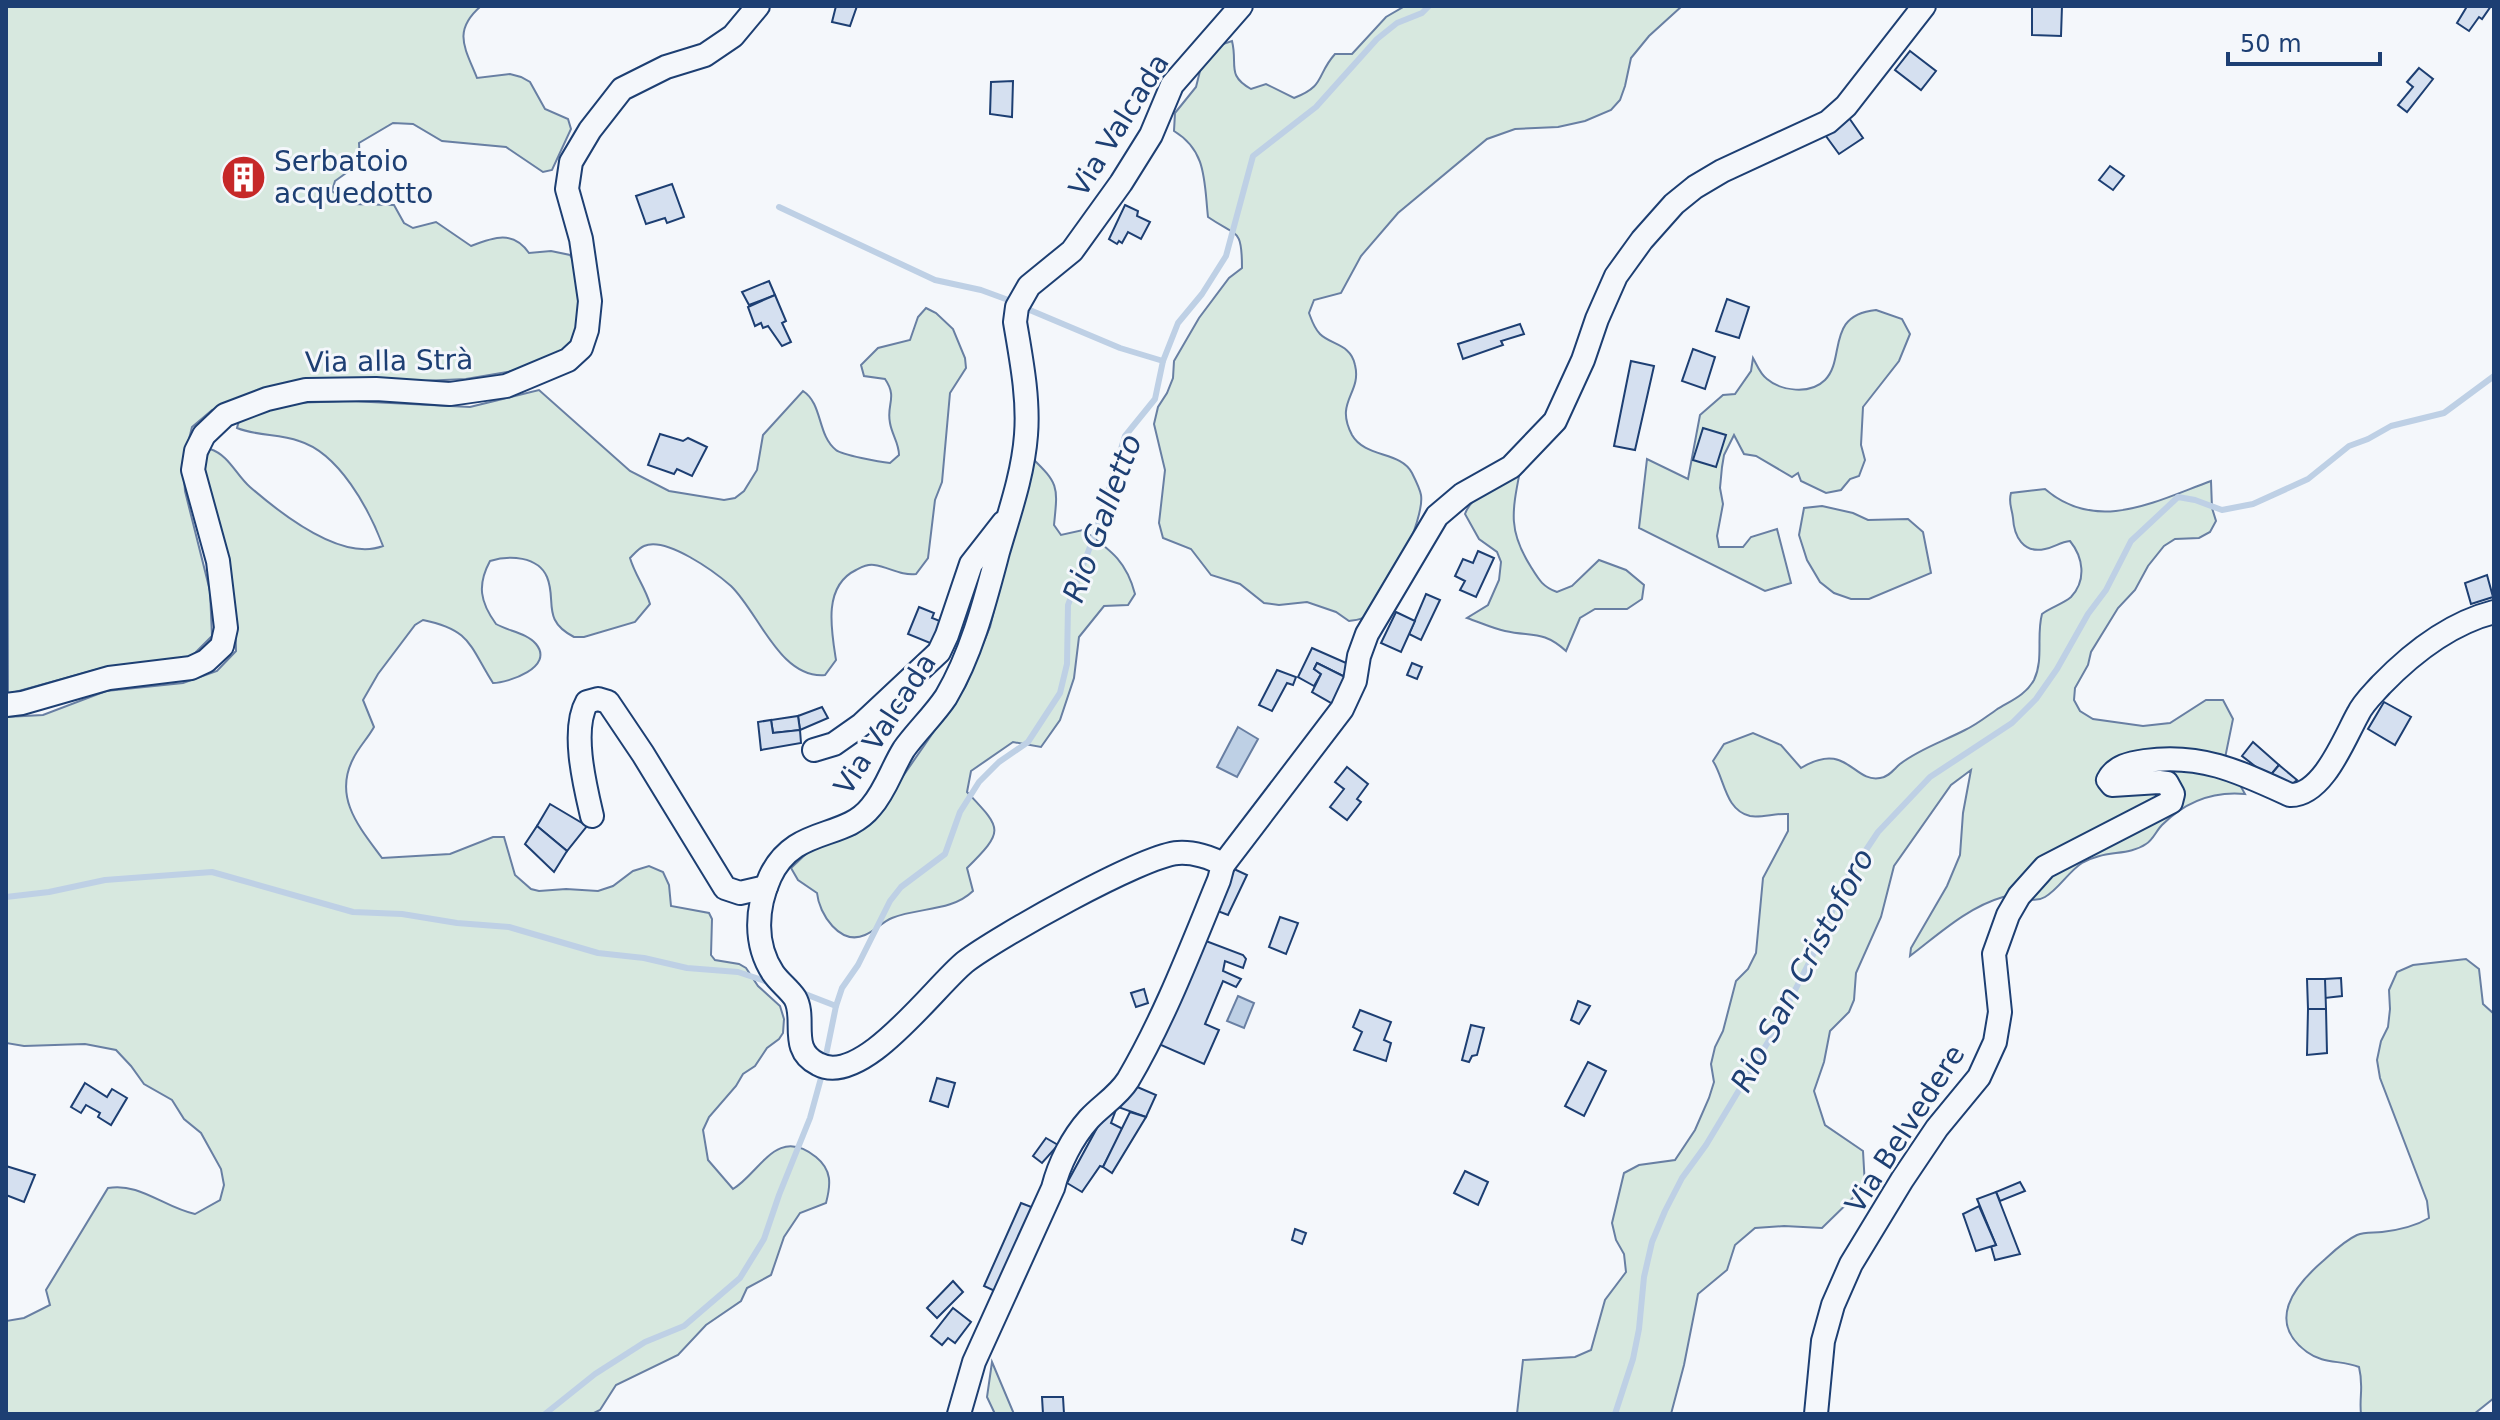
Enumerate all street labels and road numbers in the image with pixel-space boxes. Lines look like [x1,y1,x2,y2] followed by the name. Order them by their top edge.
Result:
[1062,48,1176,202] street label: Via Valcada
[304,343,474,379] street label: Via alla Strà
[827,647,943,801] street label: Via Valcada
[1838,1039,1972,1219] street label: Via Belvedere

